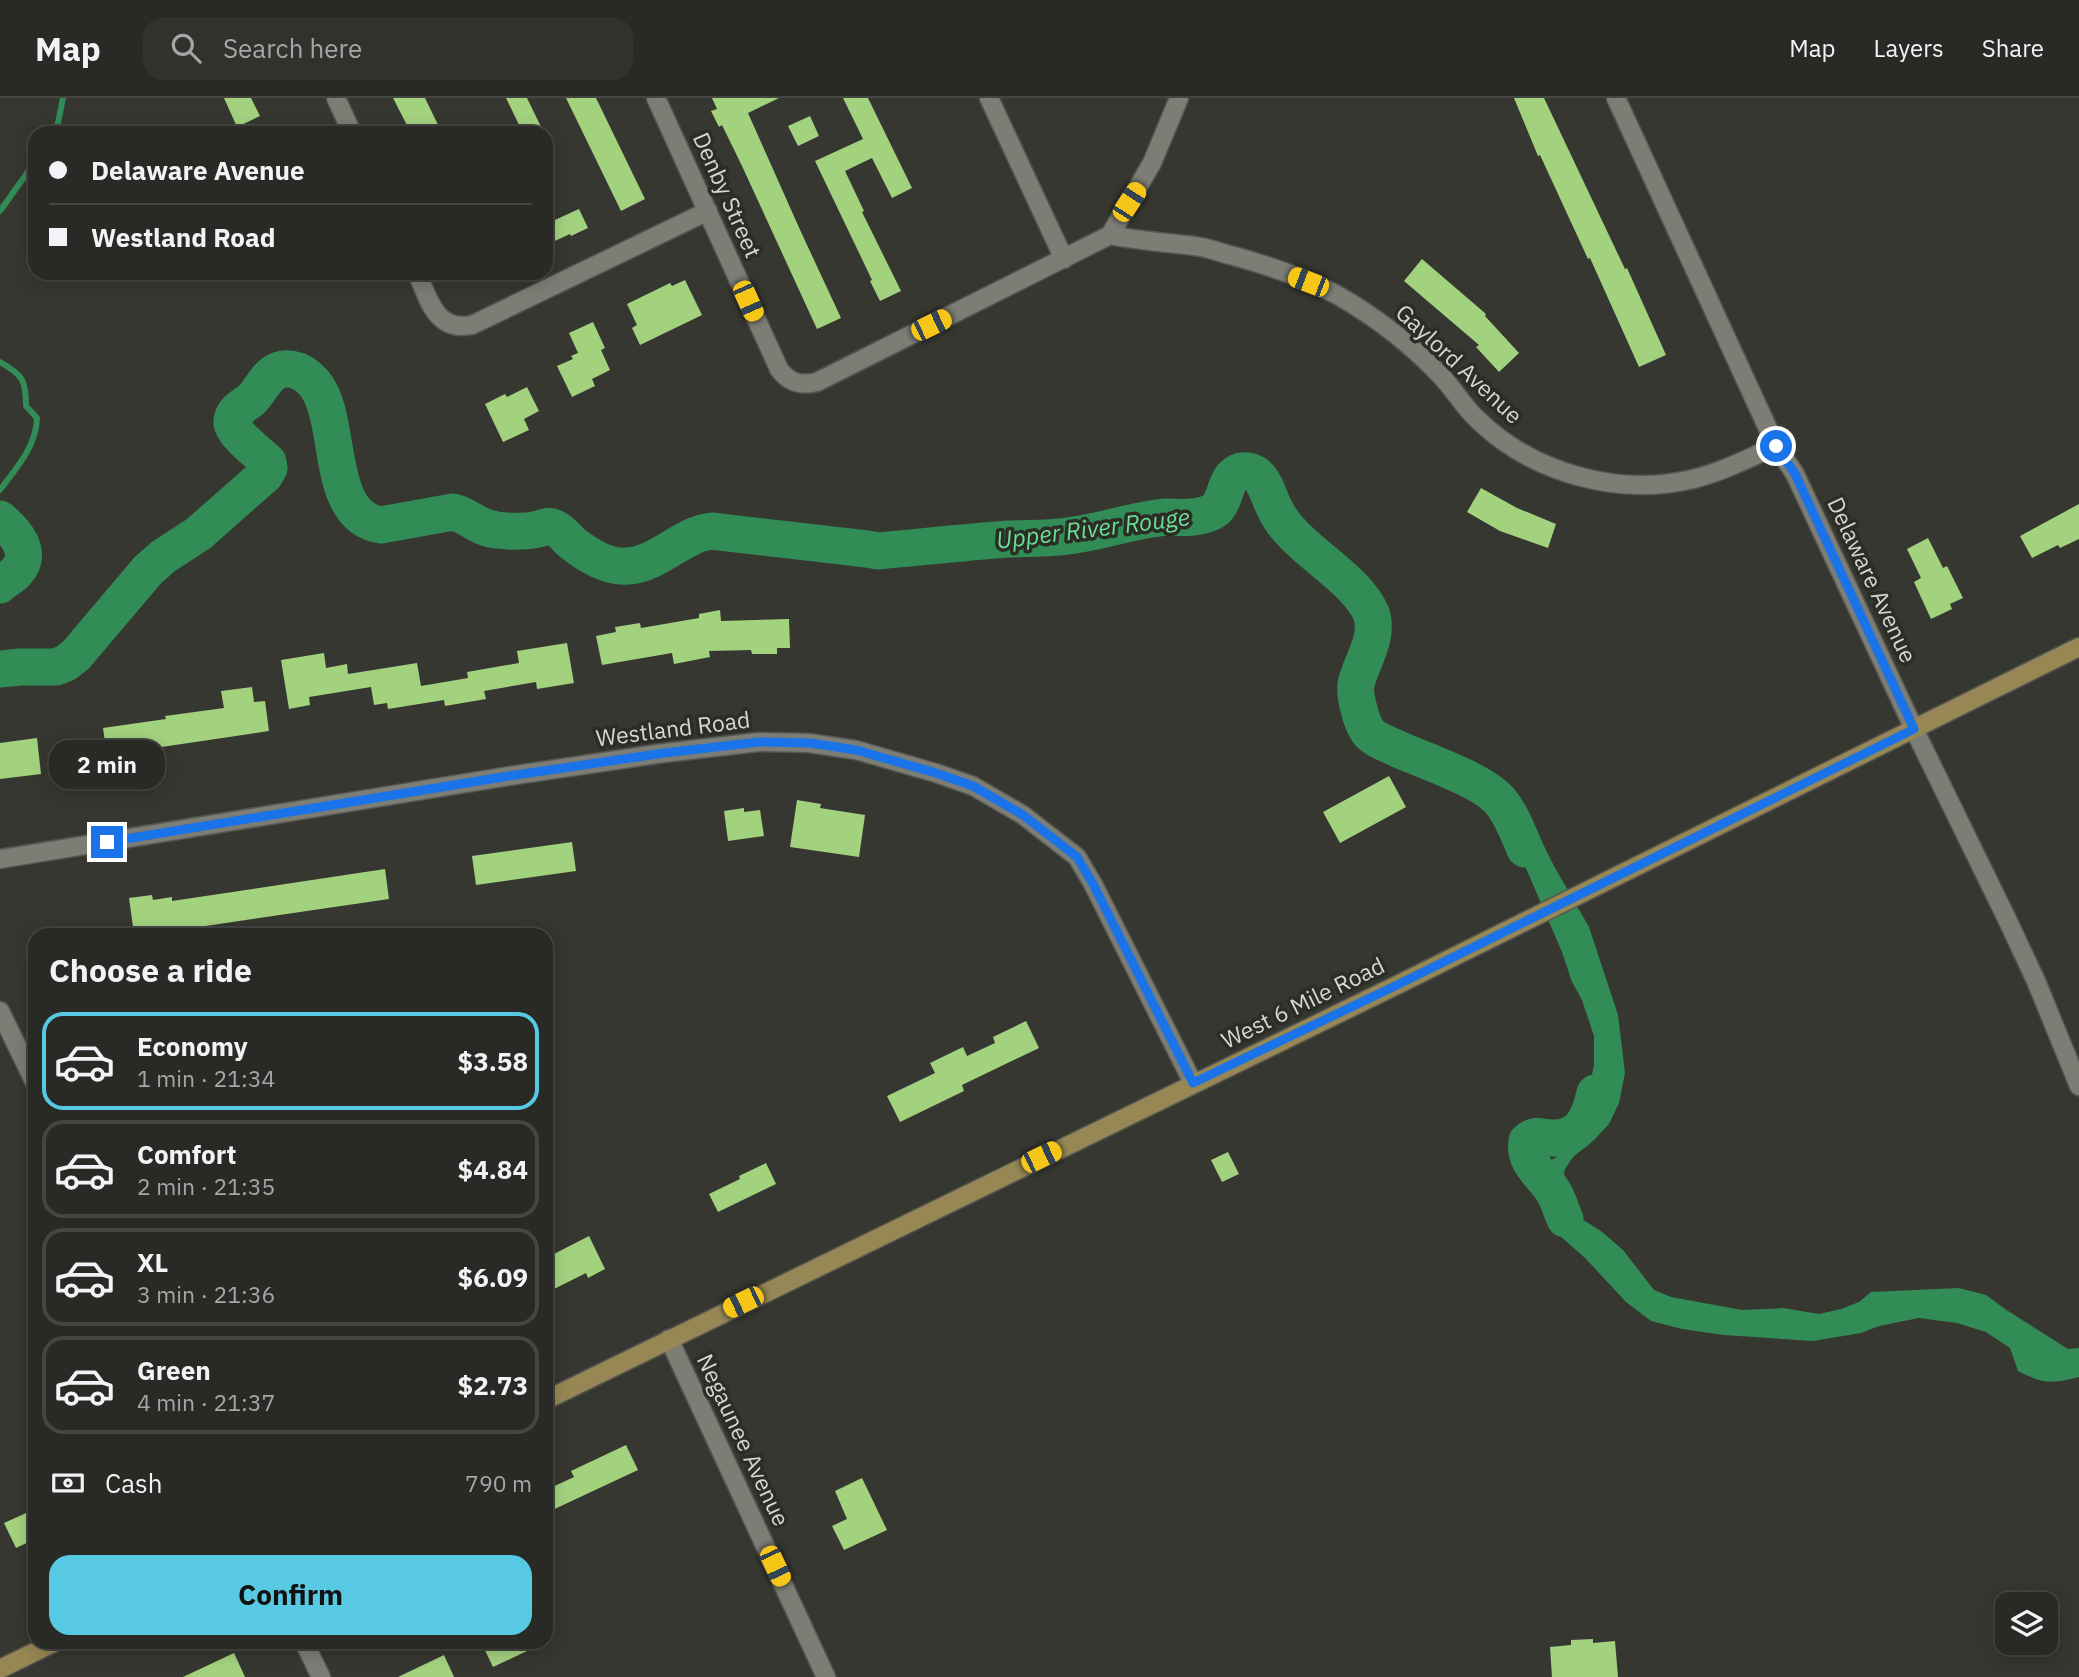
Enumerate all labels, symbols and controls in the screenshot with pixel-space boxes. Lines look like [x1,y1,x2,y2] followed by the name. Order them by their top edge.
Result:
[143,17,633,80] search box
[35,27,101,70] text: Map
[167,29,205,67] icon: search
[223,31,362,65] text: Search here
[1789,32,1836,64] text: Map
[1874,32,1944,64] text: Layers
[1982,32,2044,64] text: Share
[687,127,769,262] street label: Denby Street
[91,153,305,187] text: Delaware Avenue
[1109,179,1150,225] car
[91,220,276,254] text: Westland Road
[1285,265,1332,299] car
[730,278,767,324] car
[1390,297,1529,430] street label: Gaylord Avenue
[908,306,955,344] car
[1760,430,1792,462] route start
[1821,492,1924,667] street label: Delaware Avenue
[994,500,1191,556] water label: Upper River Rouge
[594,704,752,752] street label: Westland Road
[49,740,165,790] callout: 2 min
[77,749,137,779] text: 2 min
[91,826,123,858] route end
[49,949,252,991] text: Choose a ride
[1216,950,1389,1055] street label: West 6 Mile Road
[137,1029,248,1063] text: Economy
[53,1030,116,1093] icon: car
[458,1044,528,1078] text: $3.58
[137,1063,275,1093] text: 1 min · 21:34
[137,1137,236,1171] text: Comfort
[53,1138,116,1201] icon: car
[1018,1138,1065,1176] car
[458,1152,528,1186] text: $4.84
[137,1171,275,1201] text: 2 min · 21:35
[137,1245,168,1279] text: XL
[53,1246,116,1309] icon: car
[458,1260,528,1294] text: $6.09
[137,1279,275,1309] text: 3 min · 21:36
[720,1283,767,1321] car
[691,1349,797,1531] street label: Negaunee Avenue
[137,1353,211,1387] text: Green
[53,1354,116,1417] icon: car
[458,1368,528,1402] text: $2.73
[137,1387,275,1417] text: 4 min · 21:37
[49,1464,87,1502] icon: cash
[105,1466,162,1500] text: Cash
[465,1468,532,1498] text: 790 m
[757,1543,794,1589] car
[49,1555,532,1635] button: Confirm
[1995,1592,2058,1655] map controls
[1995,1592,2058,1655] button: layers

